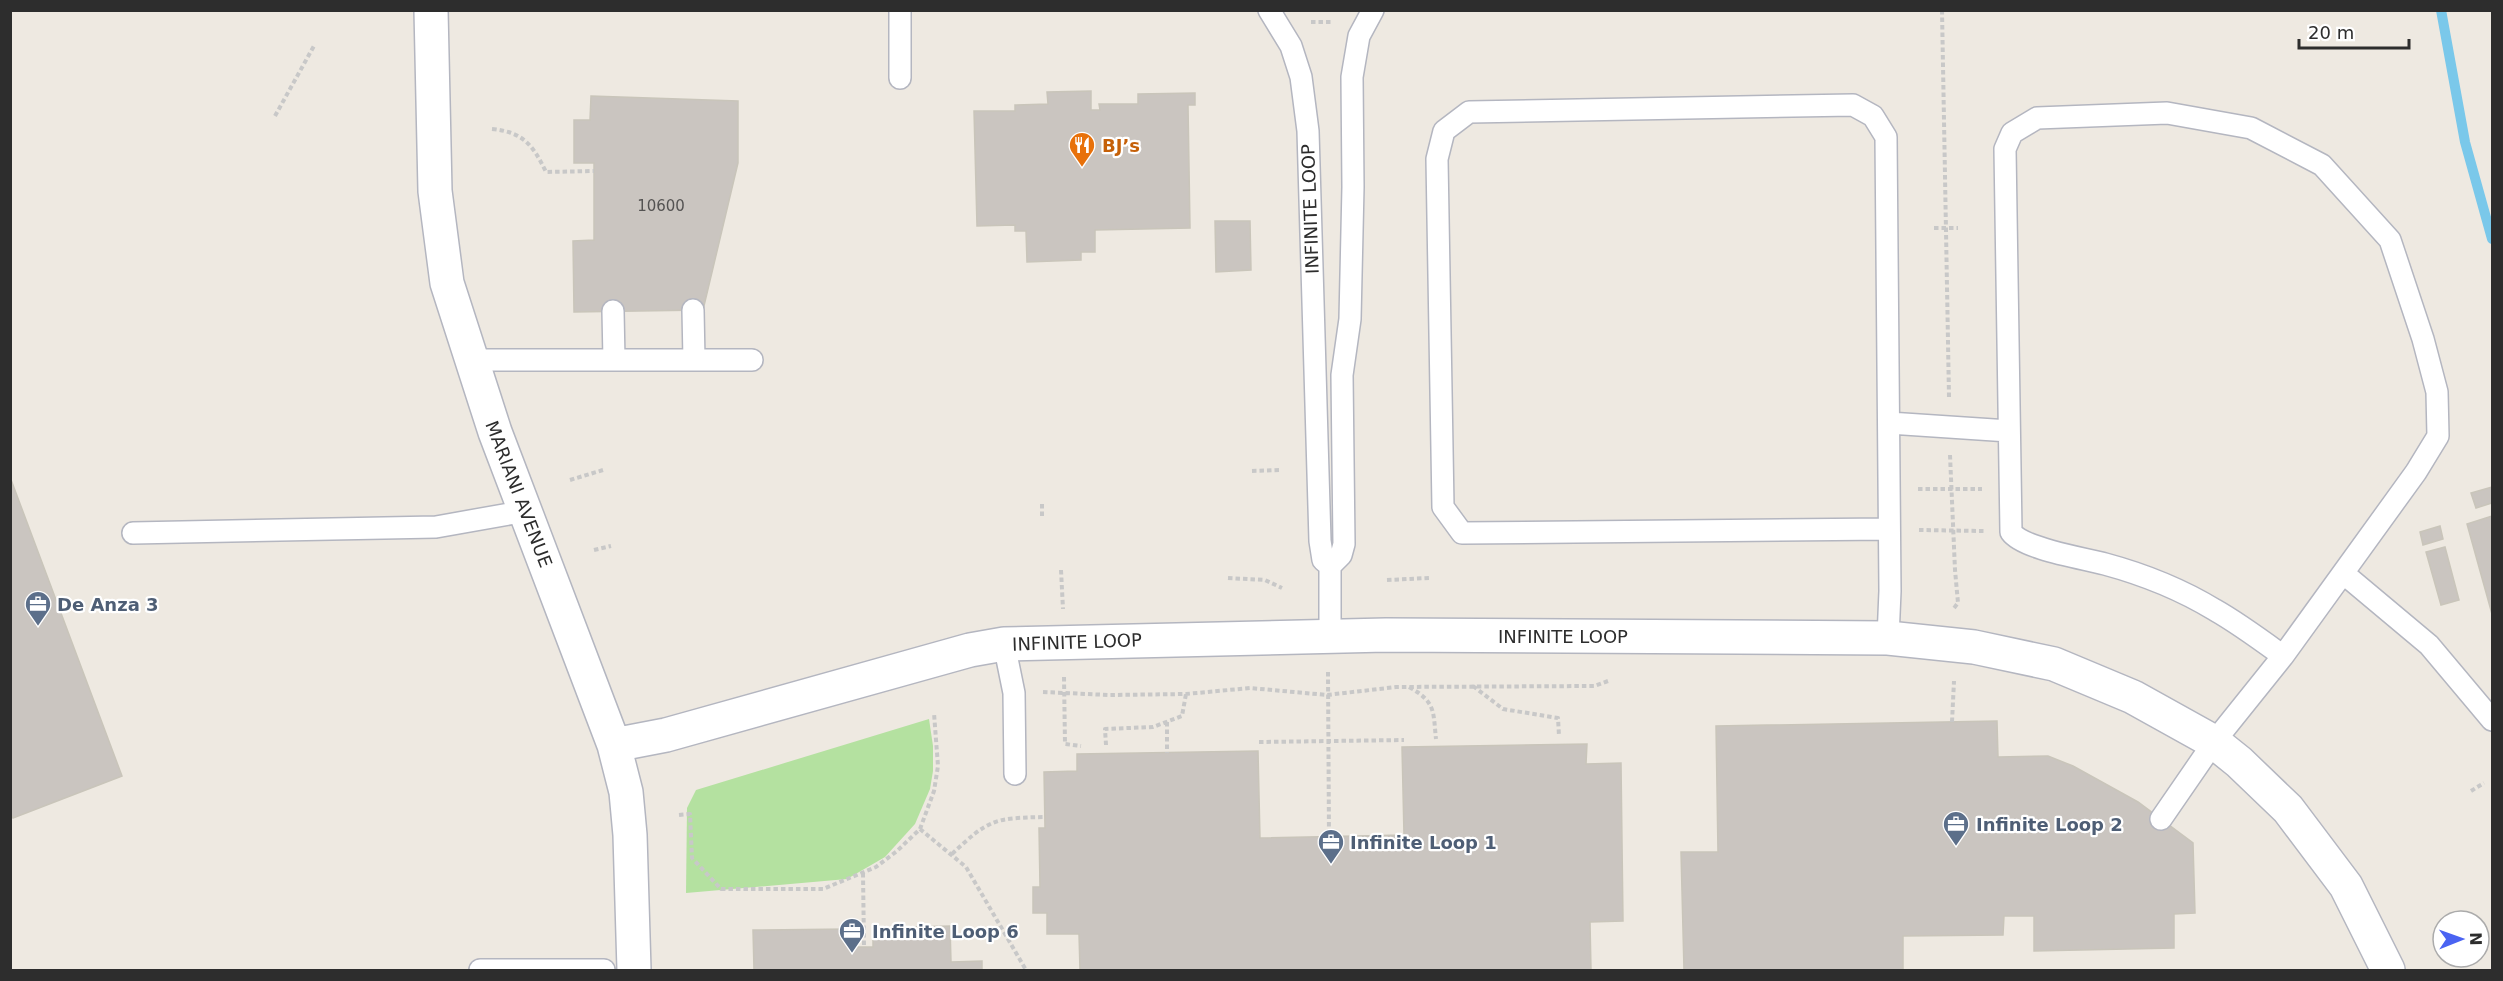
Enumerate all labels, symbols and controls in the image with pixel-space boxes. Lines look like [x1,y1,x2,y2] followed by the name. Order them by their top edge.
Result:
[2299,12,2408,50] scale bar
[2308,22,2354,43] text: 20 m
[1067,130,1097,168] restaurant icon: BJ’s
[1102,135,1140,156] place label: BJ’s
[1297,144,1323,274] street label: INFINITE LOOP
[637,197,685,215] house number: 10600
[481,418,557,570] street label: MARIANI AVENUE
[23,589,53,627] office icon: De Anza 3
[57,594,159,615] place label: De Anza 3
[1498,626,1628,647] street label: INFINITE LOOP
[1012,629,1142,655] street label: INFINITE LOOP
[1941,809,1971,847] office icon: Infinite Loop 2
[1976,814,2123,835] place label: Infinite Loop 2
[1316,827,1346,865] office icon: Infinite Loop 1
[1350,832,1497,853] place label: Infinite Loop 1
[2431,909,2491,969] north arrow
[837,916,867,954] office icon: Infinite Loop 6
[872,921,1019,942] place label: Infinite Loop 6
[2466,932,2485,946] text: N

